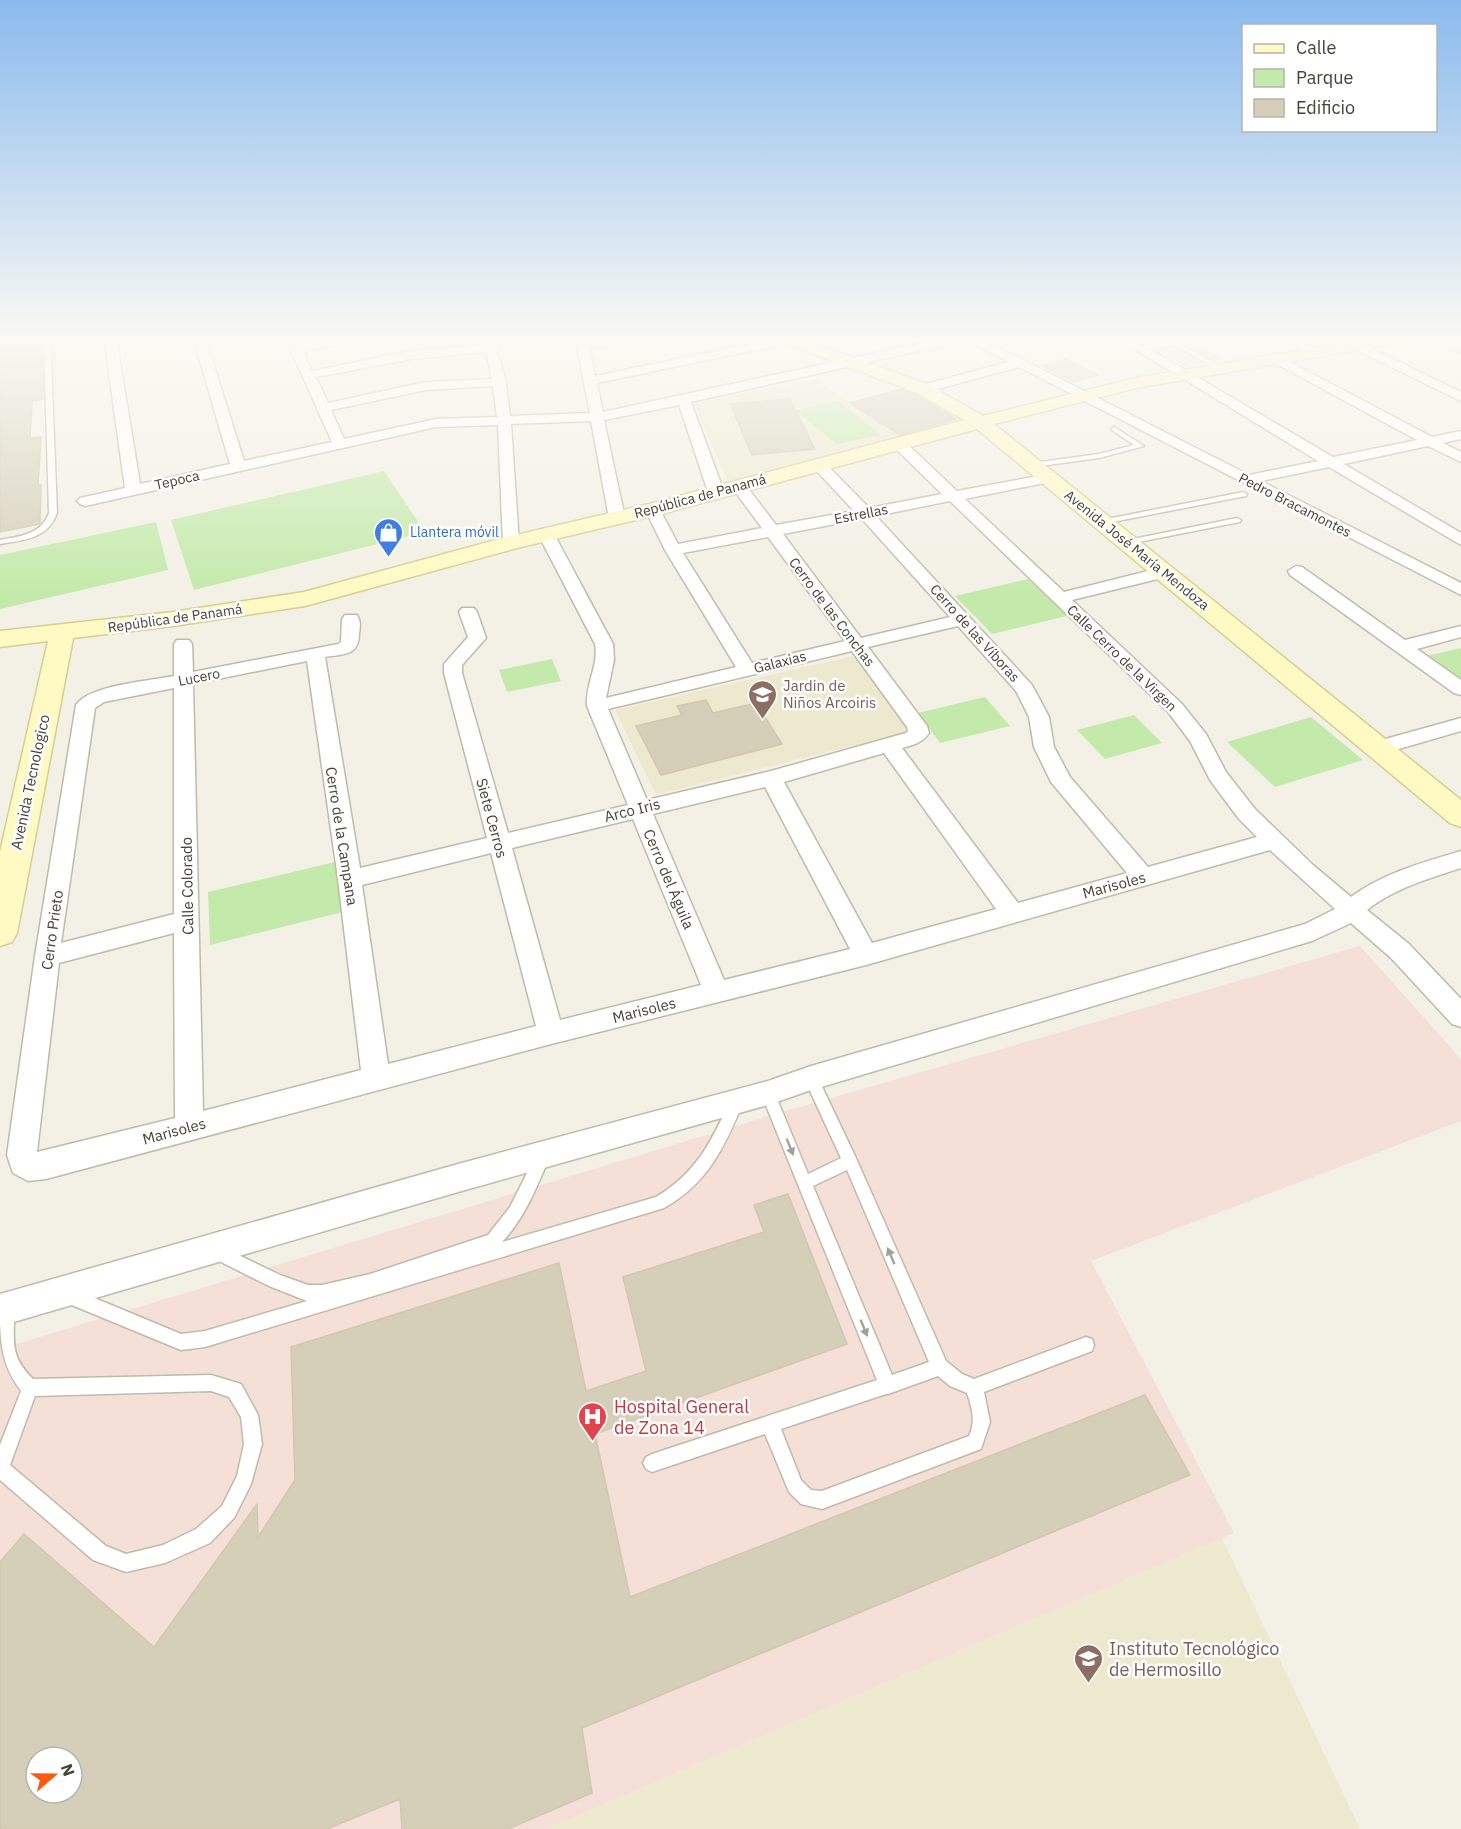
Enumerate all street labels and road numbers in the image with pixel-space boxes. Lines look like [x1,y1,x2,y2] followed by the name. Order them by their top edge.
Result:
[153,466,202,494] street label: Tepoca
[1236,469,1354,541] street label: Pedro Bracamontes
[632,470,768,522] street label: República de Panamá
[1061,486,1214,614] street label: Avenida José María Mendoza
[833,500,890,528] street label: Estrellas
[785,554,879,670] street label: Cerro de las Conchas
[926,580,1024,686] street label: Cerro de las Víboras
[106,600,244,636] street label: República de Panamá
[1063,601,1181,715] street label: Calle Cerro de la Virgen
[752,647,808,677] street label: Galaxias
[176,664,222,690] street label: Lucero
[6,713,54,851] street label: Avenida Tecnologico
[322,765,362,907] street label: Cerro de la Campana
[472,776,512,860] street label: Siete Cerros
[602,794,662,826] street label: Arco Iris
[639,826,699,932] street label: Cerro del Águila
[177,837,197,935] street label: Calle Colorado
[1080,867,1148,903] street label: Marisoles
[37,889,67,971] street label: Cerro Prieto
[610,993,678,1027] street label: Marisoles
[140,1113,208,1149] street label: Marisoles

